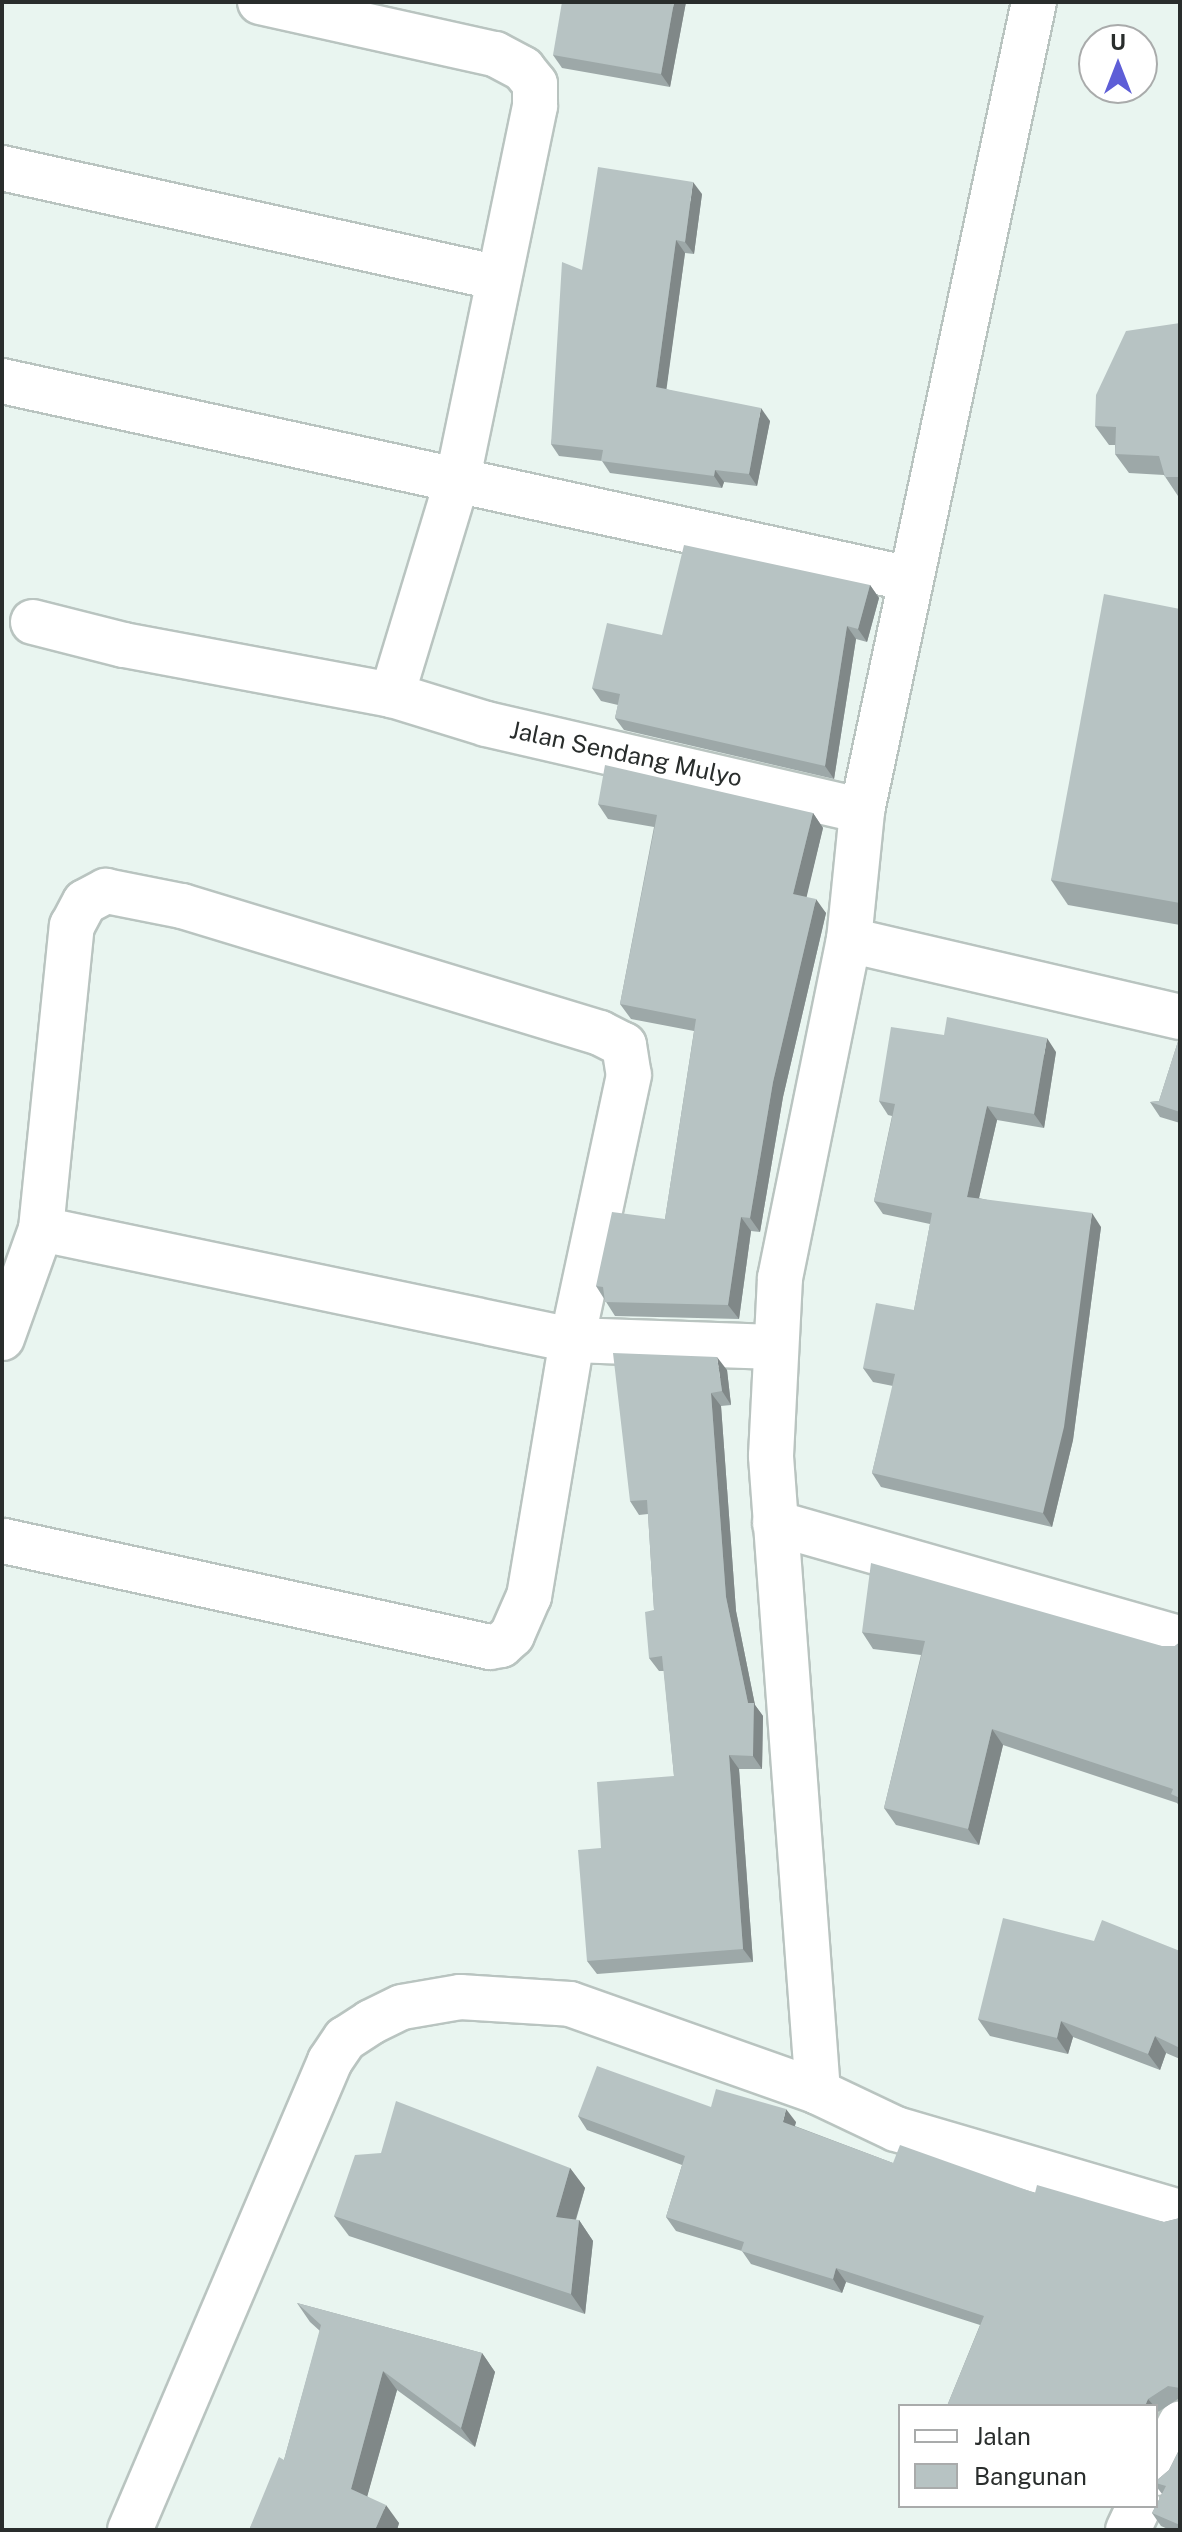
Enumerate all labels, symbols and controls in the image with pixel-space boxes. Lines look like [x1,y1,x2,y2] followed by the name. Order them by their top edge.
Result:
[1078,24,1158,104] north arrow
[1110,29,1126,55] text: U
[507,715,745,793] street label: Jalan Sendang Mulyo
[898,2404,1158,2508] legend
[974,2422,1031,2450] text: Jalan
[974,2462,1087,2490] text: Bangunan

